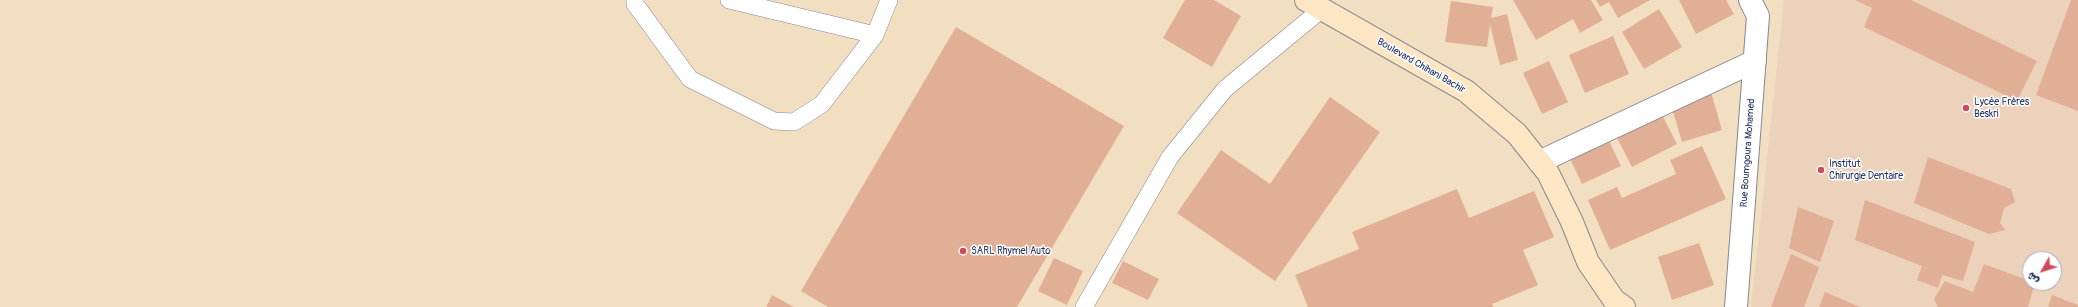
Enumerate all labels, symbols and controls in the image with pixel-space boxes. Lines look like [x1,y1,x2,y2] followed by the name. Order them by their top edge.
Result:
[1375,36,1467,96] street label: Boulevard Chihani Bachir
[1974,96,2029,120] place label: Lycée Frères Beskri
[1738,98,1758,208] street label: Rue Boumgoura Mohamed
[1961,103,1971,113] marker: Lycée Frères Beskri
[1829,158,1903,182] place label: Institut Chirurgie Dentaire
[1816,165,1826,175] marker: Institut Chirurgie Dentaire
[971,245,1051,257] place label: SARL Rhymel Auto
[958,246,968,256] marker: SARL Rhymel Auto
[2022,251,2062,291] north arrow
[2024,269,2042,287] text: ش

